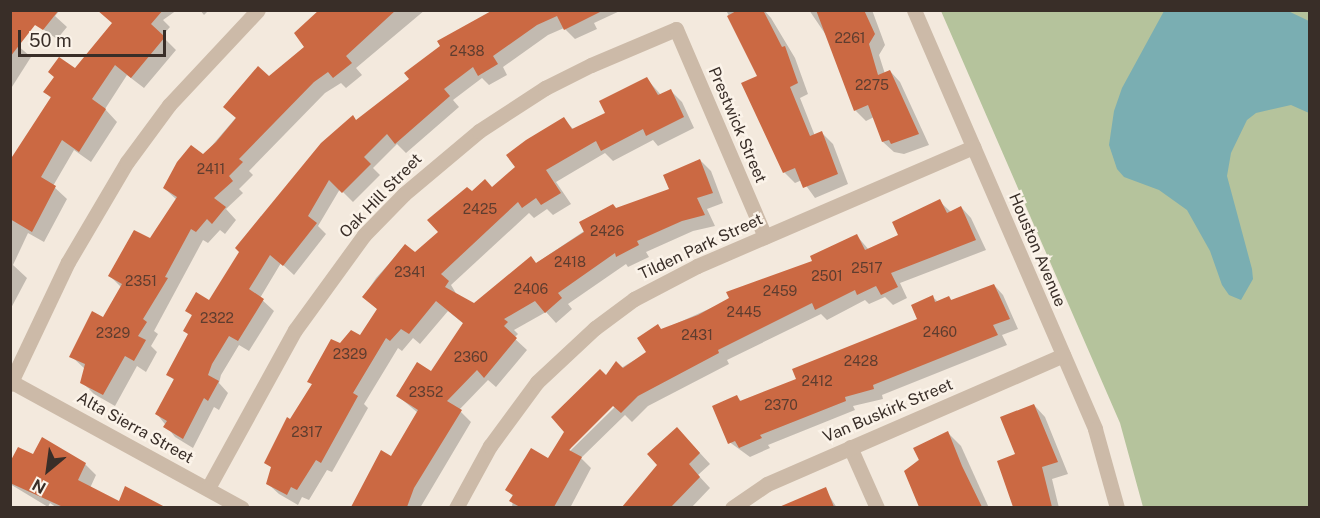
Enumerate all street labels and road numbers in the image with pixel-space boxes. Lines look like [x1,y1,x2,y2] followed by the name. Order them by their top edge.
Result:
[704,64,770,186] street label: Prestwick Street
[336,150,426,242] street label: Oak Hill Street
[1004,190,1070,310] street label: Houston Avenue
[636,210,766,284] street label: Tilden Park Street
[820,375,956,447] street label: Van Buskirk Street
[74,388,196,468] street label: Alta Sierra Street

